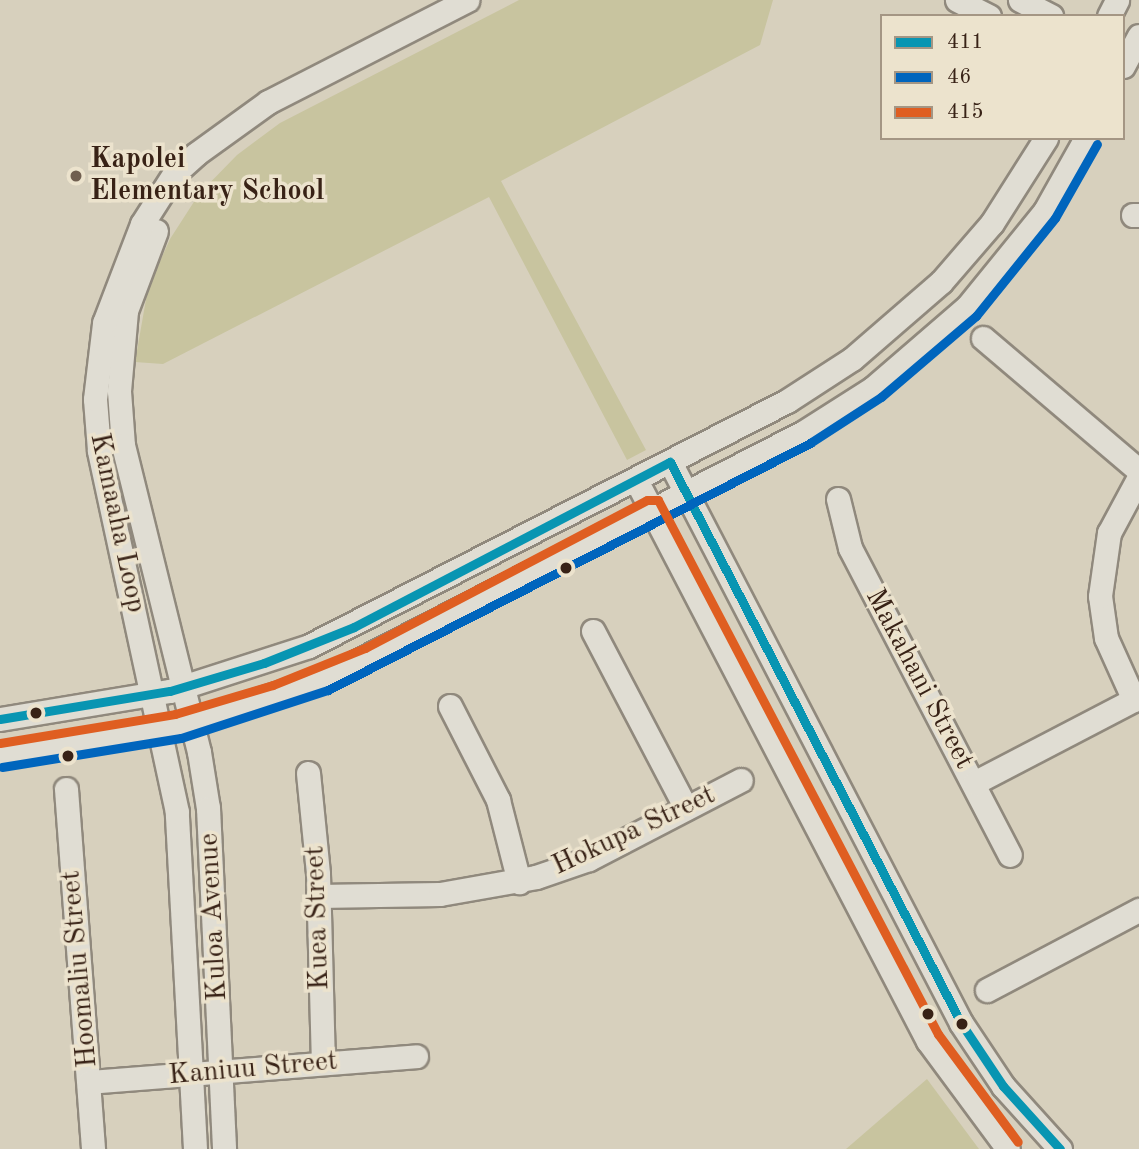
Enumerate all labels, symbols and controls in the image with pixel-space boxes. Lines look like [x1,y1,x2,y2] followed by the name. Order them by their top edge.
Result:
[880,14,1125,140] legend
[947,32,984,53] text: 411
[947,67,971,88] text: 46
[947,102,984,123] text: 415
[90,143,324,209] place label: Kapolei Elementary School
[68,168,84,184] marker: Kapolei Elementary School
[82,430,152,616] street label: Kamaaha Loop
[559,561,573,575] unlabelled marker
[857,583,981,775] street label: Makahani Street
[29,706,43,720] unlabelled marker
[61,749,75,763] unlabelled marker
[547,779,721,883] street label: Hokupa Street
[193,832,235,1002] street label: Kuloa Avenue
[299,845,337,991] street label: Kuea Street
[55,869,105,1069] street label: Hoomaliu Street
[921,1007,935,1021] unlabelled marker
[955,1017,969,1031] unlabelled marker
[167,1045,339,1093] street label: Kaniuu Street

